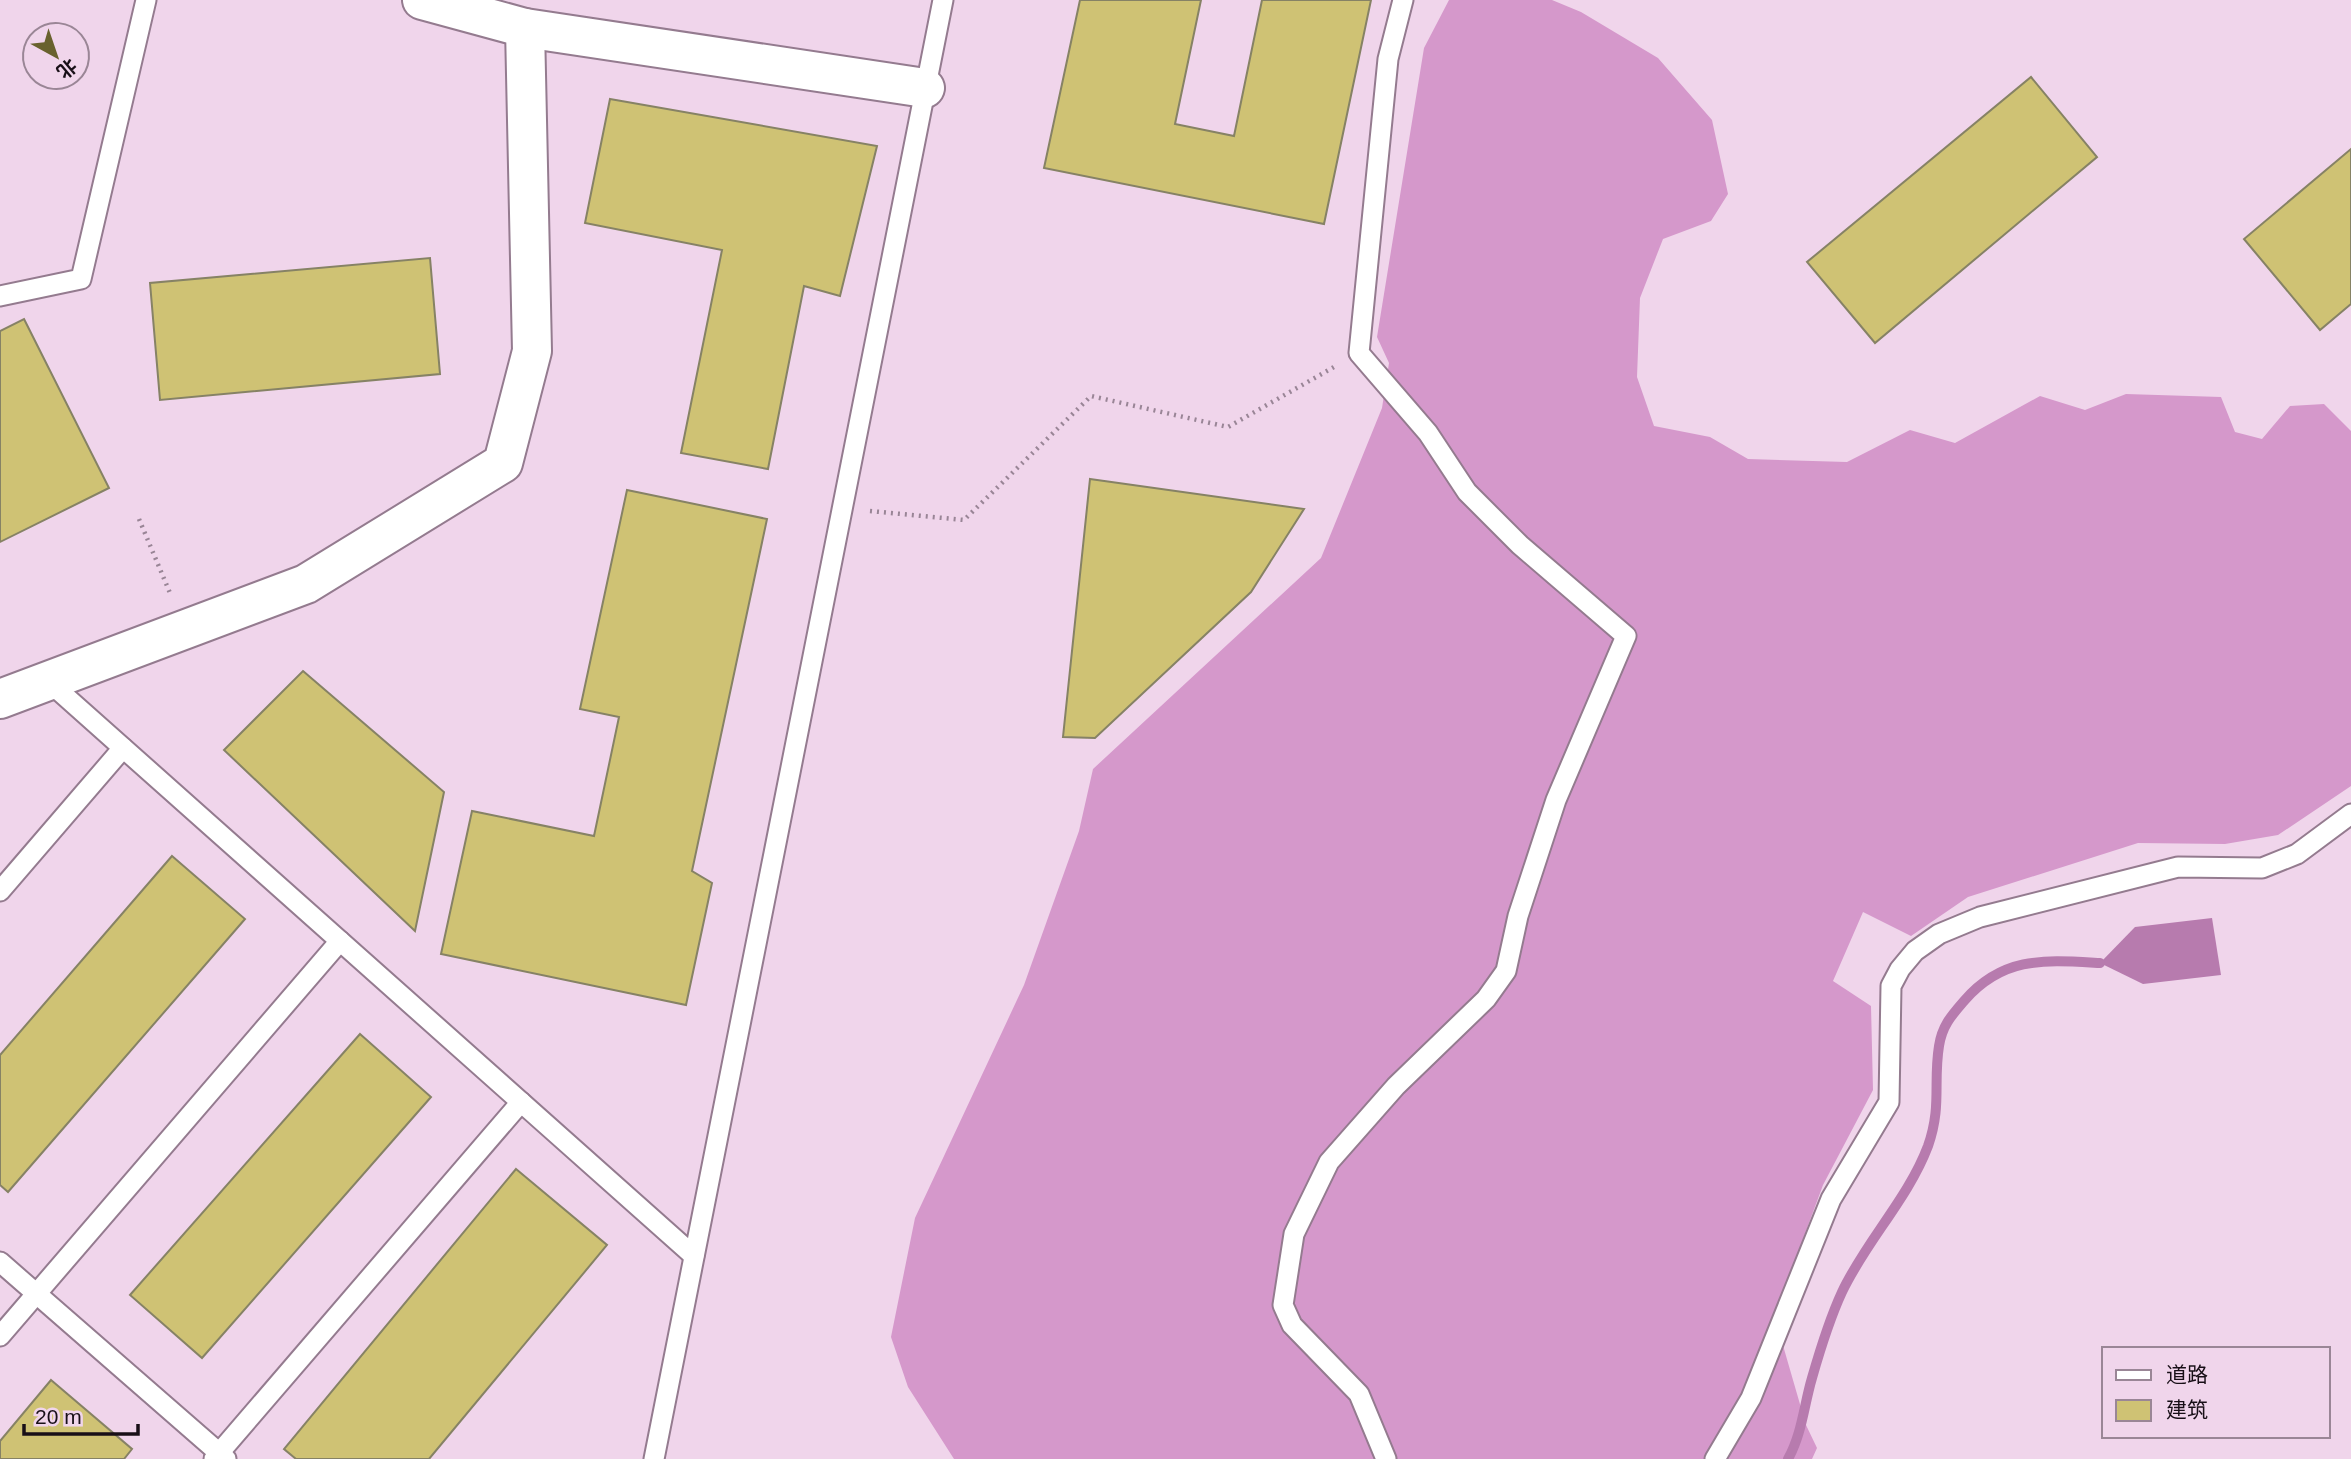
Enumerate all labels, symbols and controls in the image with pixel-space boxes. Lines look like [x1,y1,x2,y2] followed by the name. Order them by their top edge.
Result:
[21,21,91,91] north arrow
[53,54,81,83] text: 北
[2102,1347,2330,1438] legend
[2166,1363,2208,1386] text: 道路
[24,1392,138,1436] scale bar
[2166,1398,2208,1421] text: 建筑
[35,1405,82,1428] text: 20 m

